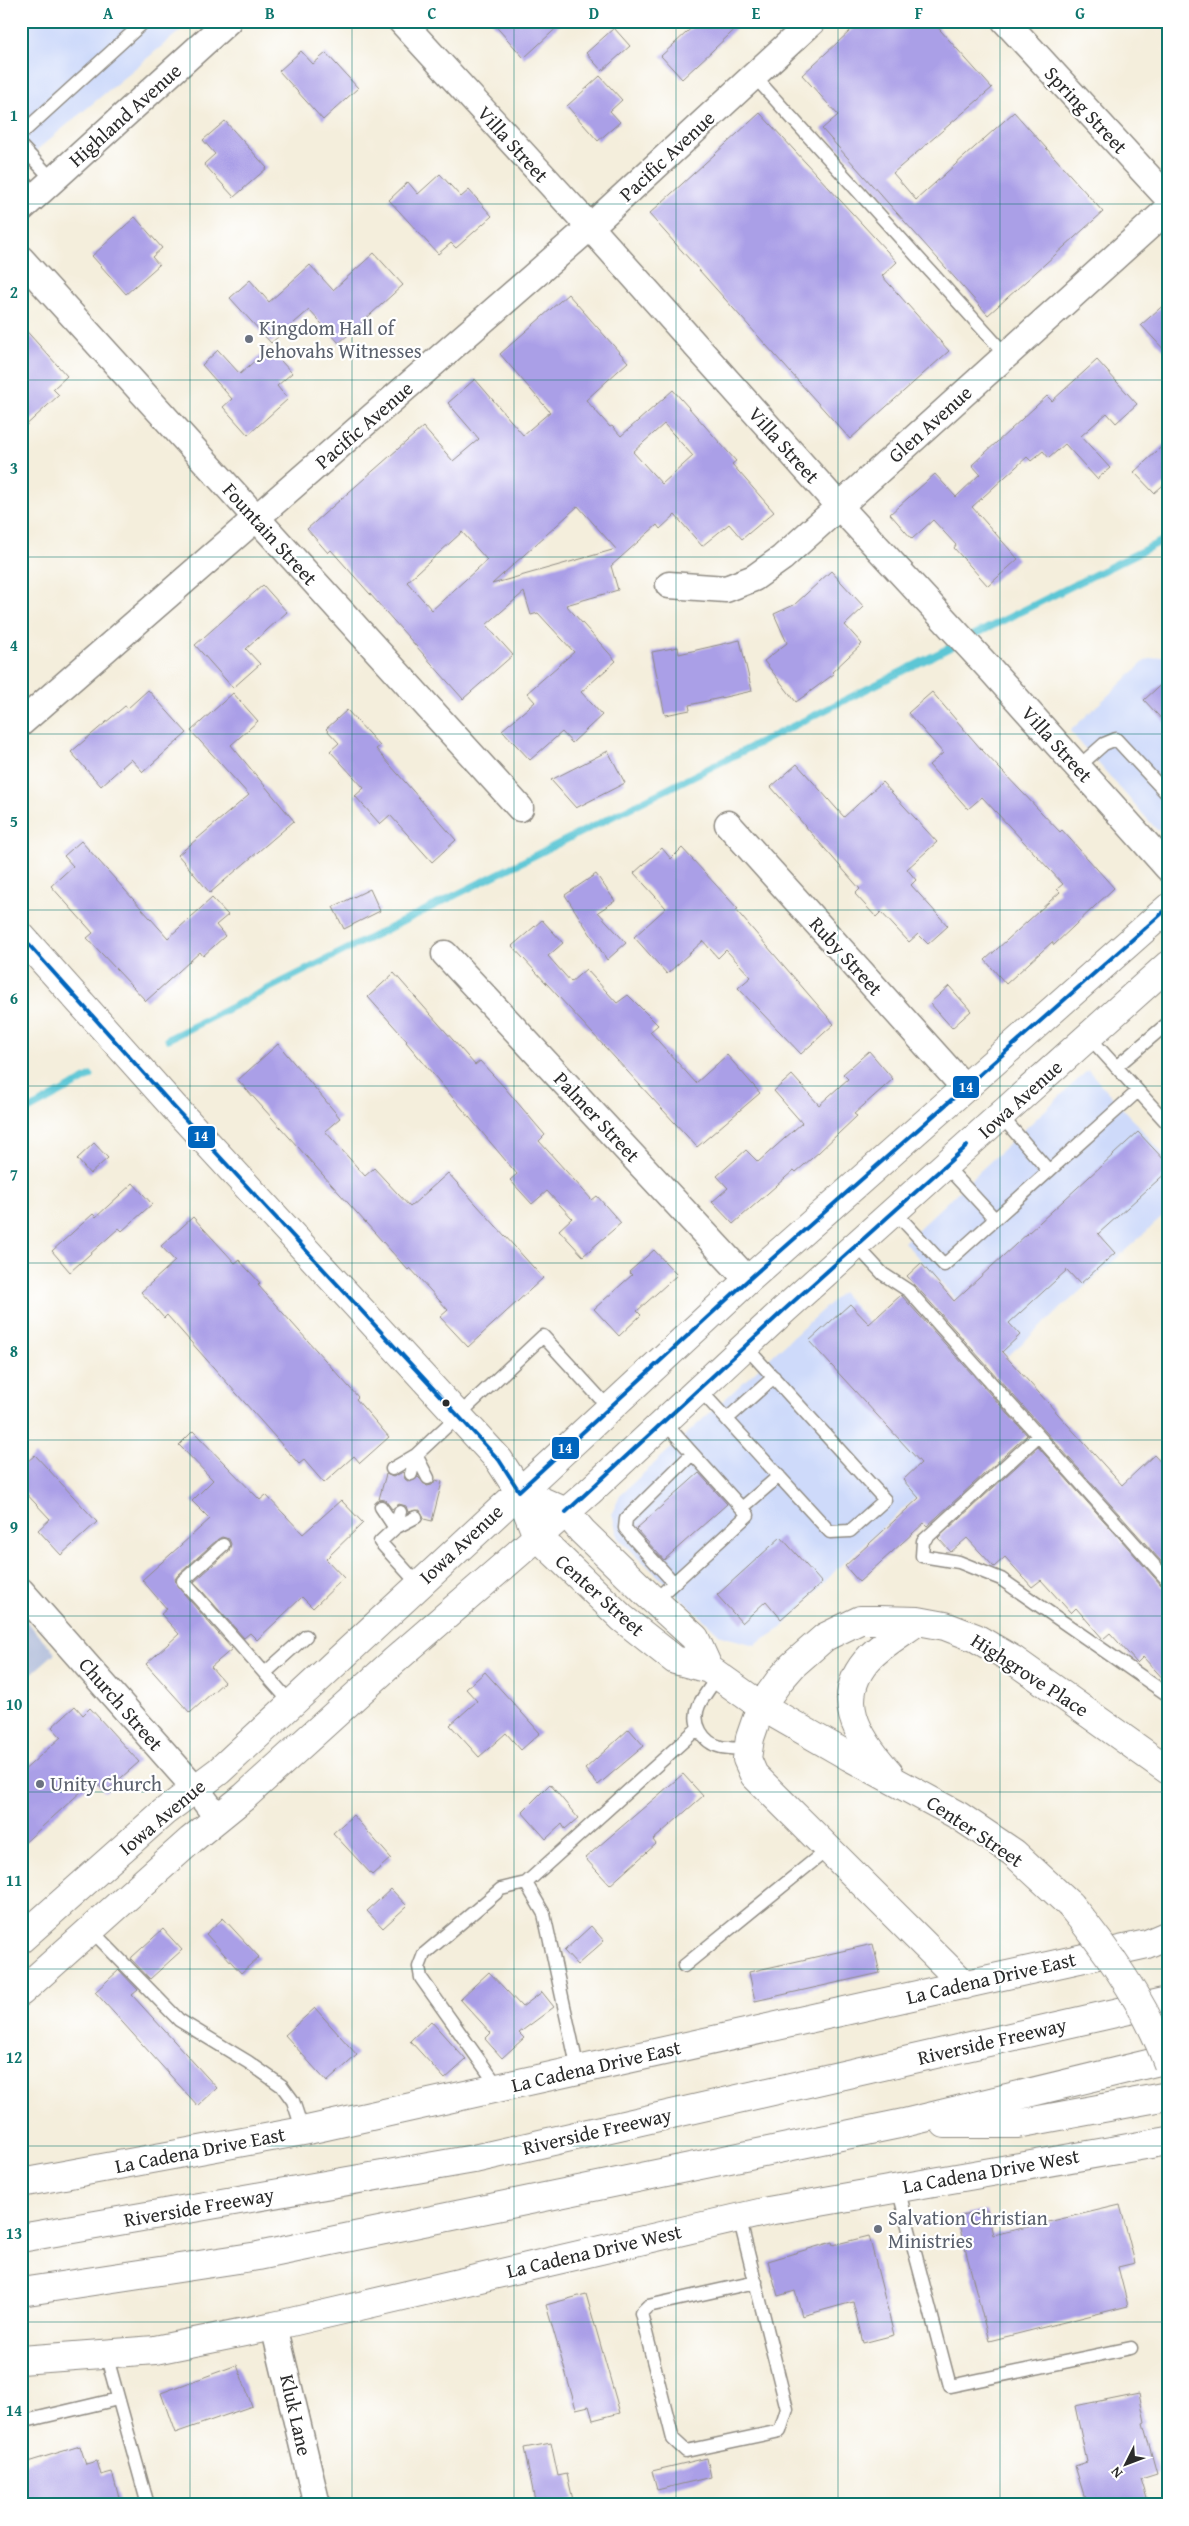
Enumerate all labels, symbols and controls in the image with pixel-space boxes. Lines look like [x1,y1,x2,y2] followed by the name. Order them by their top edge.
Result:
[103,1,114,25] text: A
[265,1,275,25] text: B
[427,1,437,25] text: C
[589,1,599,25] text: D
[752,1,761,25] text: E
[915,1,923,25] text: F
[1075,1,1085,25] text: G
[62,56,187,173] street label: Highland Avenue
[1038,59,1135,160] street label: Spring Street
[471,99,556,188] street label: Villa Street
[10,103,18,127] text: 1
[612,104,721,208] street label: Pacific Avenue
[10,280,18,304] text: 2
[256,313,422,365] place label: Kingdom Hall of Jehovahs Witnesses
[243,333,255,345] marker: Kingdom Hall of Jehovahs Witnesses
[308,374,419,475] street label: Pacific Avenue
[881,378,978,469] street label: Glen Avenue
[742,400,827,489] street label: Villa Street
[10,456,18,480] text: 3
[216,476,325,592] street label: Fountain Street
[10,633,18,657] text: 4
[1015,699,1100,788] street label: Villa Street
[10,809,18,833] text: 5
[803,910,890,1002] street label: Ruby Street
[10,986,18,1010] text: 6
[971,1053,1068,1145] street label: Iowa Avenue
[548,1065,647,1169] street label: Palmer Street
[952,1075,980,1099] line badge: 14
[959,1077,973,1097] text: 14
[187,1125,216,1149] line badge: 14
[194,1126,208,1146] text: 14
[10,1162,18,1186] text: 7
[10,1339,18,1363] text: 8
[441,1398,451,1408] unlabelled marker
[551,1436,580,1460] line badge: 14
[558,1438,572,1458] text: 14
[412,1497,509,1590] street label: Iowa Avenue
[10,1515,18,1539] text: 9
[549,1547,651,1643] street label: Center Street
[966,1626,1095,1724] street label: Highgrove Place
[72,1651,170,1757] street label: Church Street
[6,1692,22,1716] text: 10
[50,1769,162,1798] place label: Unity Church
[112,1772,211,1862] street label: Iowa Avenue
[34,1778,46,1790] marker: Unity Church
[921,1787,1029,1874] street label: Center Street
[6,1868,22,1892] text: 11
[903,1944,1078,2011] street label: La Cadena Drive East
[915,2009,1069,2072] street label: Riverside Freeway
[508,2032,683,2099] street label: La Cadena Drive East
[6,2045,22,2069] text: 12
[520,2099,674,2162] street label: Riverside Freeway
[112,2119,288,2180] street label: La Cadena Drive East
[900,2141,1082,2200] street label: La Cadena Drive West
[122,2179,276,2234] street label: Riverside Freeway
[888,2203,1048,2255] place label: Salvation Christian Ministries
[503,2216,684,2285] street label: La Cadena Drive West
[6,2221,22,2245] text: 13
[872,2223,884,2235] marker: Salvation Christian Ministries
[273,2371,320,2458] street label: Kluk Lane
[6,2398,22,2422] text: 14
[1102,2438,1152,2488] north arrow
[1105,2462,1127,2483] text: N

